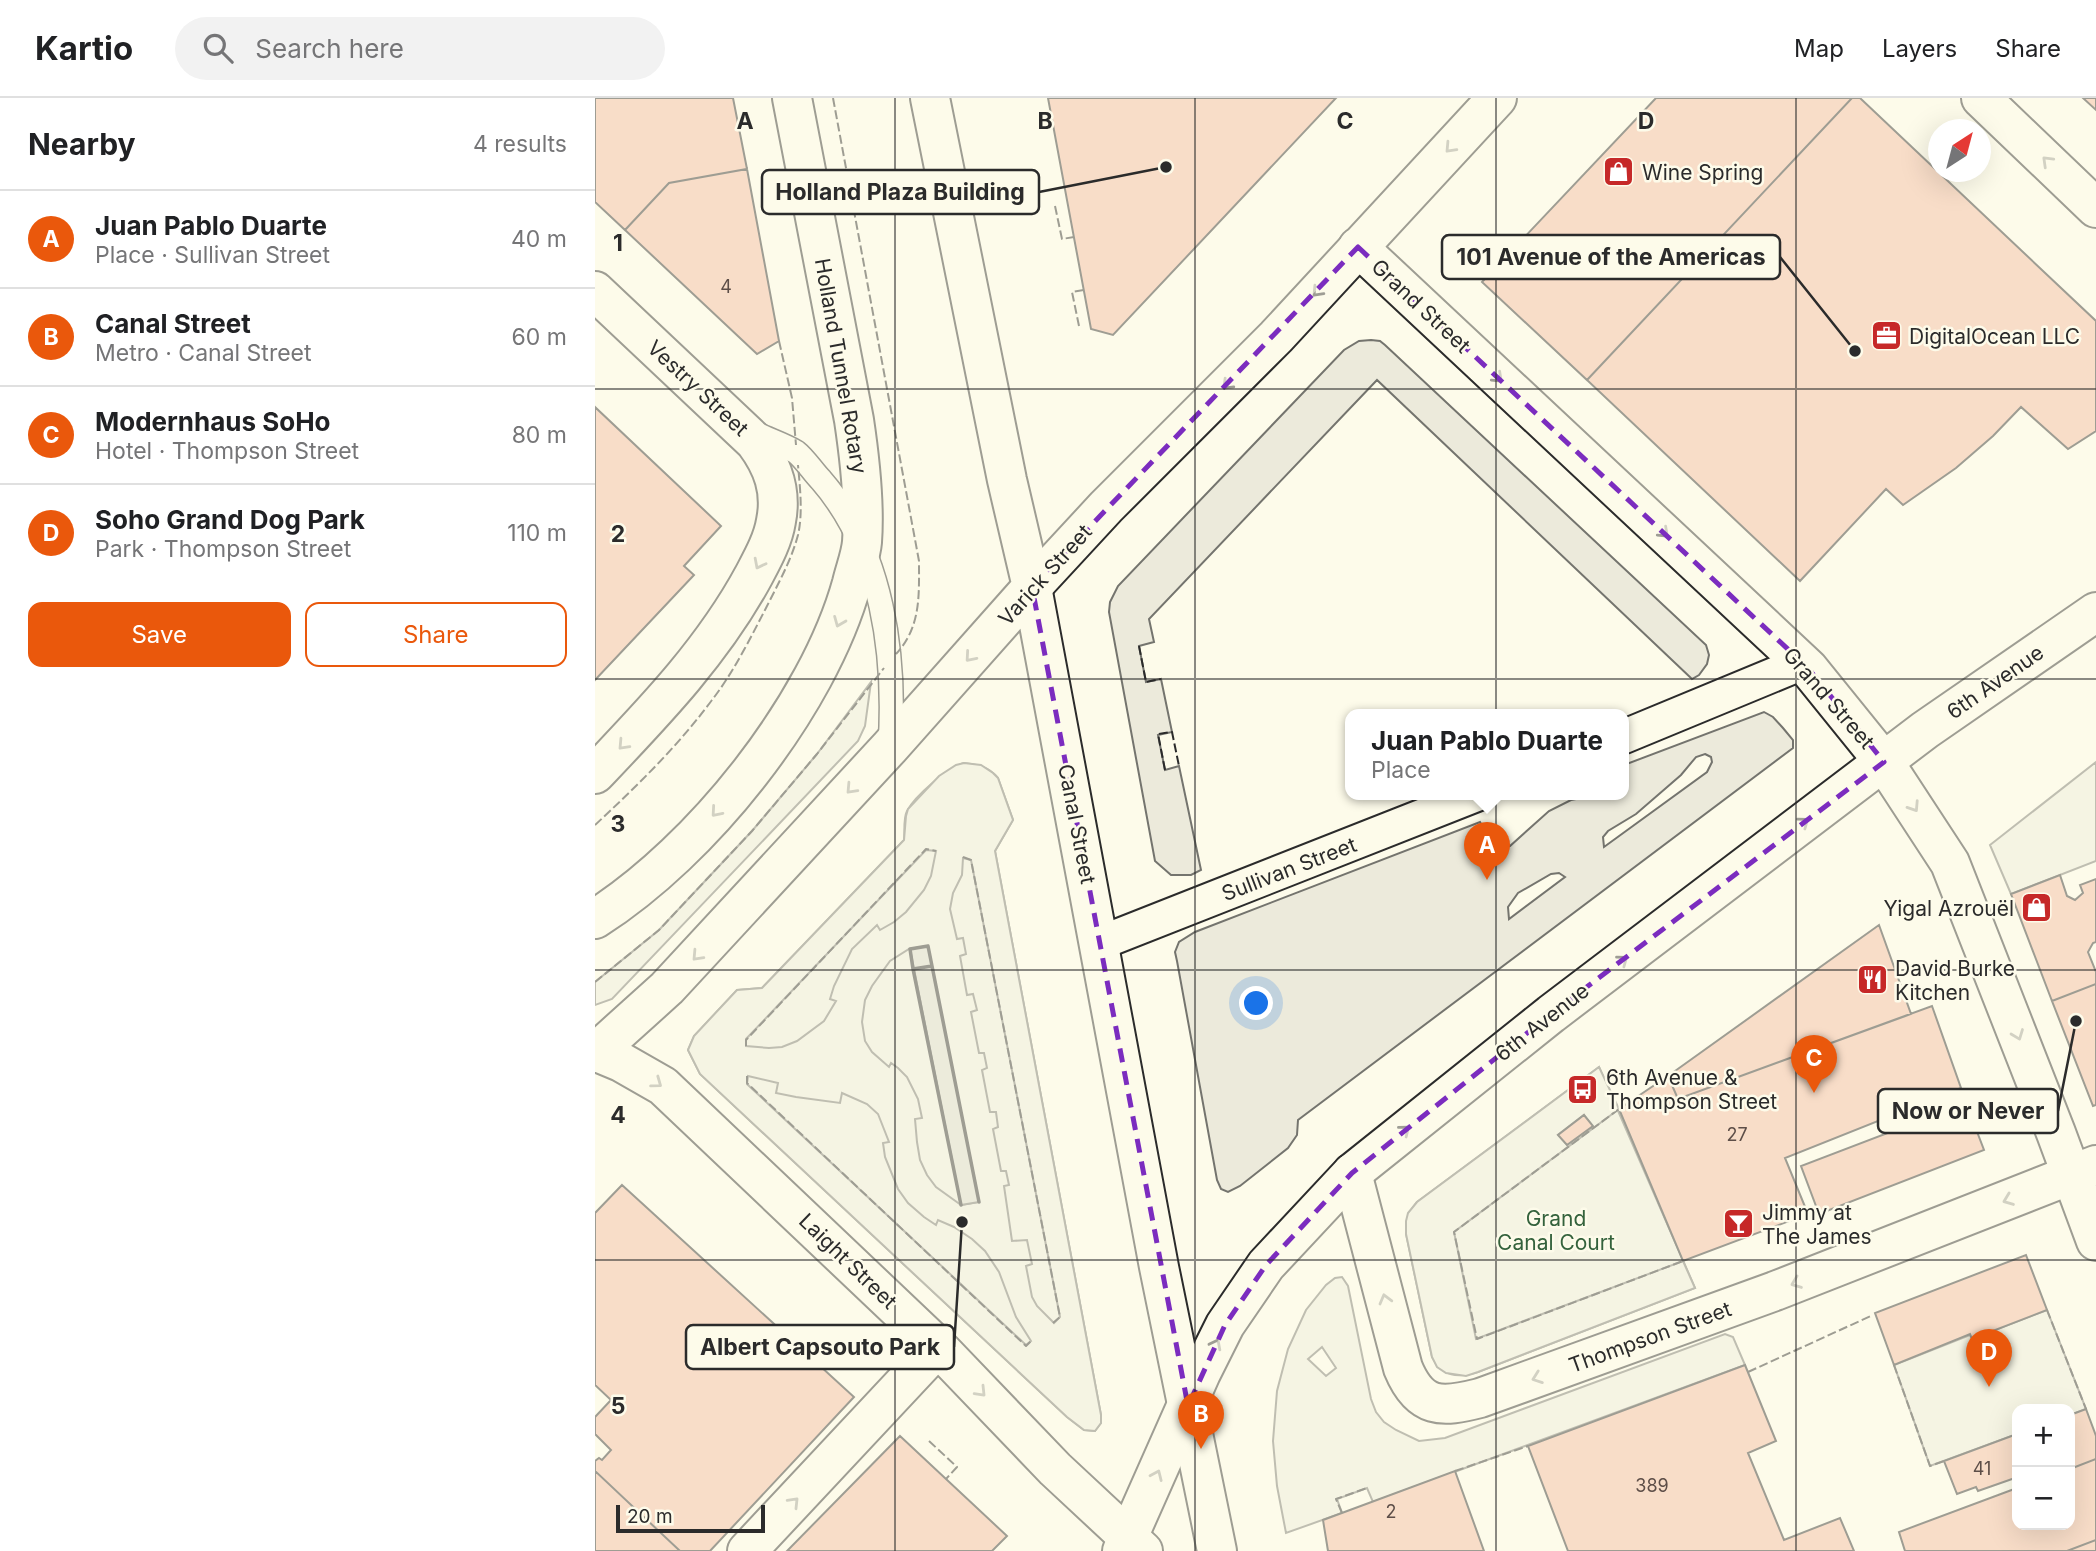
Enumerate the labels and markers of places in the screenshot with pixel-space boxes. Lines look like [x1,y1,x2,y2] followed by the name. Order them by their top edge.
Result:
[1602,155,1636,189] shop icon: Wine Spring
[1642,160,1763,185] place label: Wine Spring
[762,170,1039,214] callout: Holland Plaza Building
[1442,235,1780,279] callout: 101 Avenue of the Americas
[1869,319,1903,353] office icon: DigitalOcean LLC
[1909,324,2080,349] place label: DigitalOcean LLC
[1464,822,1510,880] pin: A
[2020,891,2054,925] shop icon: Yigal Azrouël
[1884,896,2014,921] place label: Yigal Azrouël
[1895,956,2015,1005] place label: David Burke Kitchen
[1855,963,1889,997] restaurant icon: David Burke Kitchen
[1791,1035,1837,1093] pin: C
[1606,1065,1777,1114] place label: 6th Avenue & Thompson Street
[1566,1072,1600,1106] bus stop icon: 6th Avenue & Thompson Street
[1878,1089,2058,1133] callout: Now or Never
[1762,1200,1872,1249] place label: Jimmy at The James
[1722,1207,1756,1241] bar icon: Jimmy at The James
[686,1325,954,1369] callout: Albert Capsouto Park
[1966,1329,2012,1387] pin: D
[1178,1391,1224,1449] pin: B

